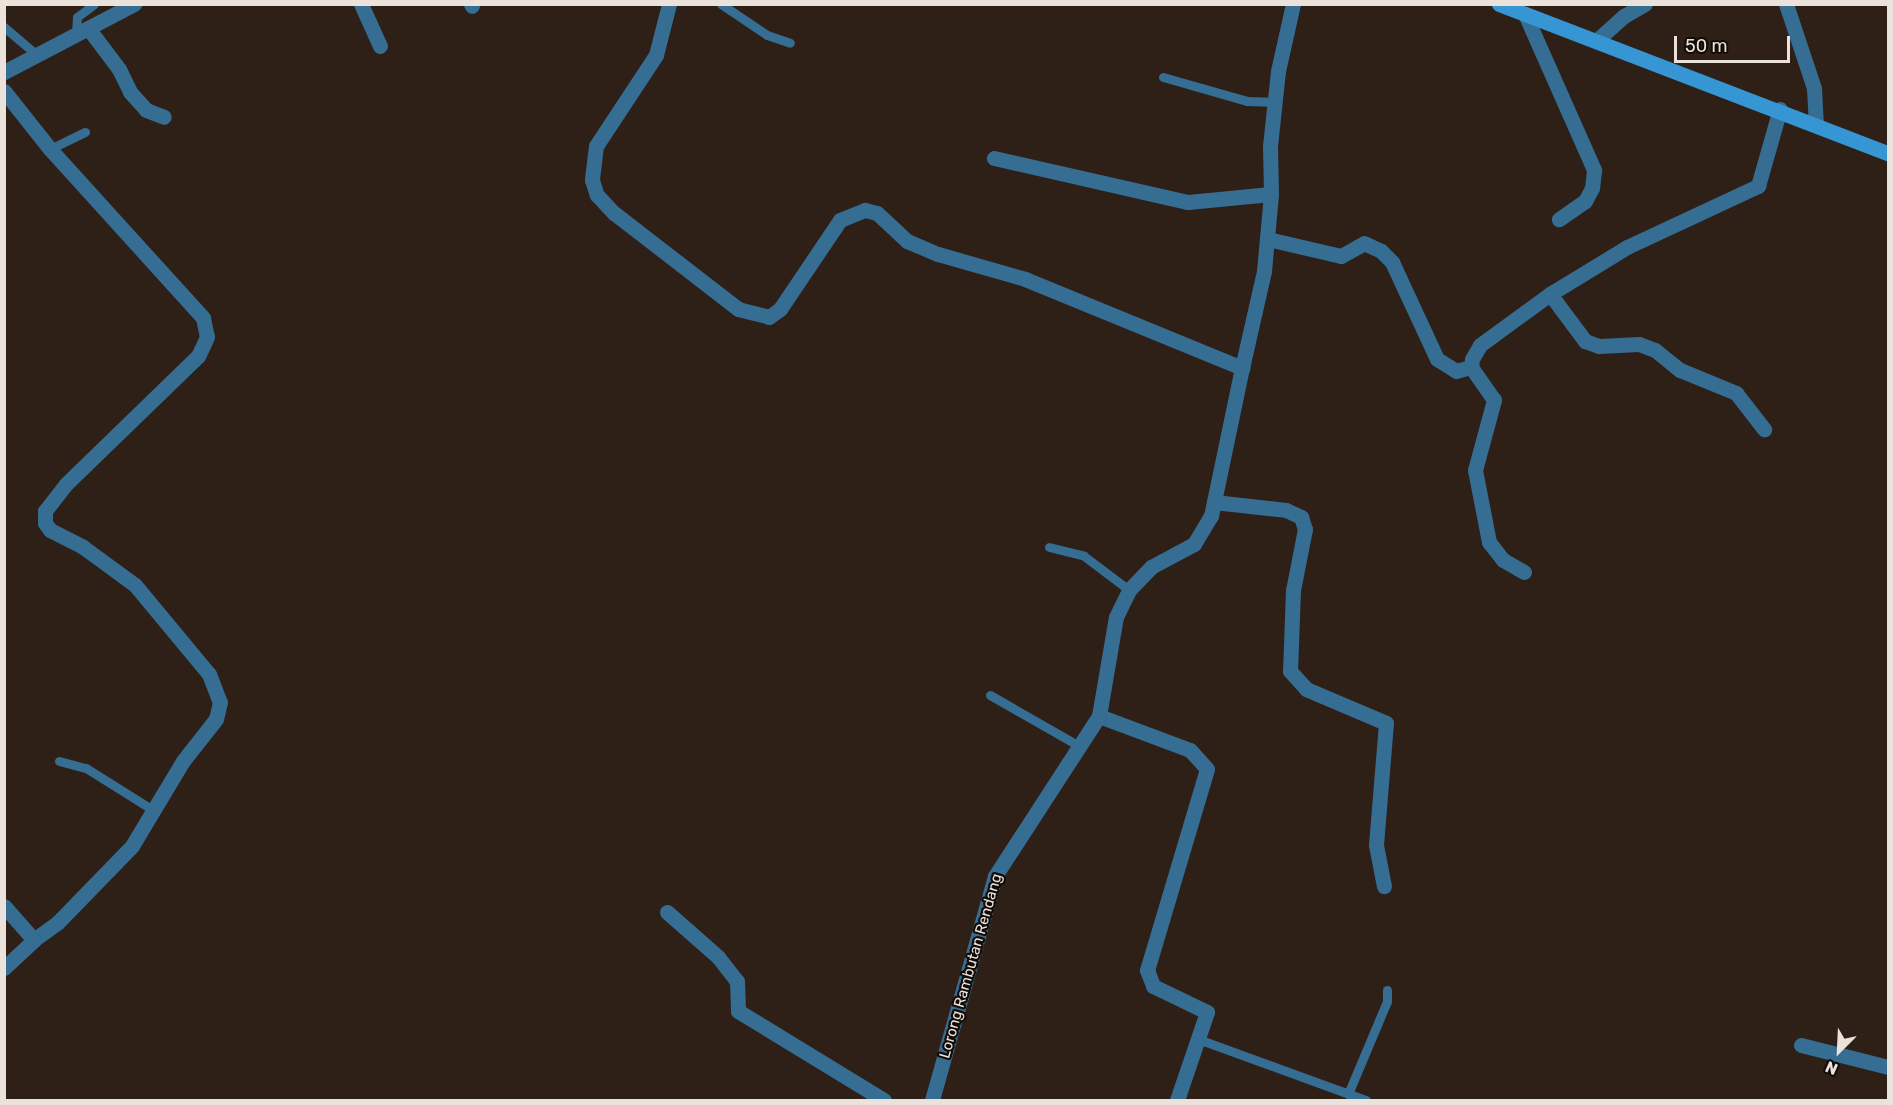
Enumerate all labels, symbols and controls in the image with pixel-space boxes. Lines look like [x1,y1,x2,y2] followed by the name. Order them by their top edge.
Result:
[1677,24,1792,62] scale bar
[1685,35,1728,57] text: 50 m
[936,871,1006,1061] street label: Lorong Rambutan Rendang
[1809,1021,1869,1081] north arrow
[1822,1057,1841,1079] text: N

